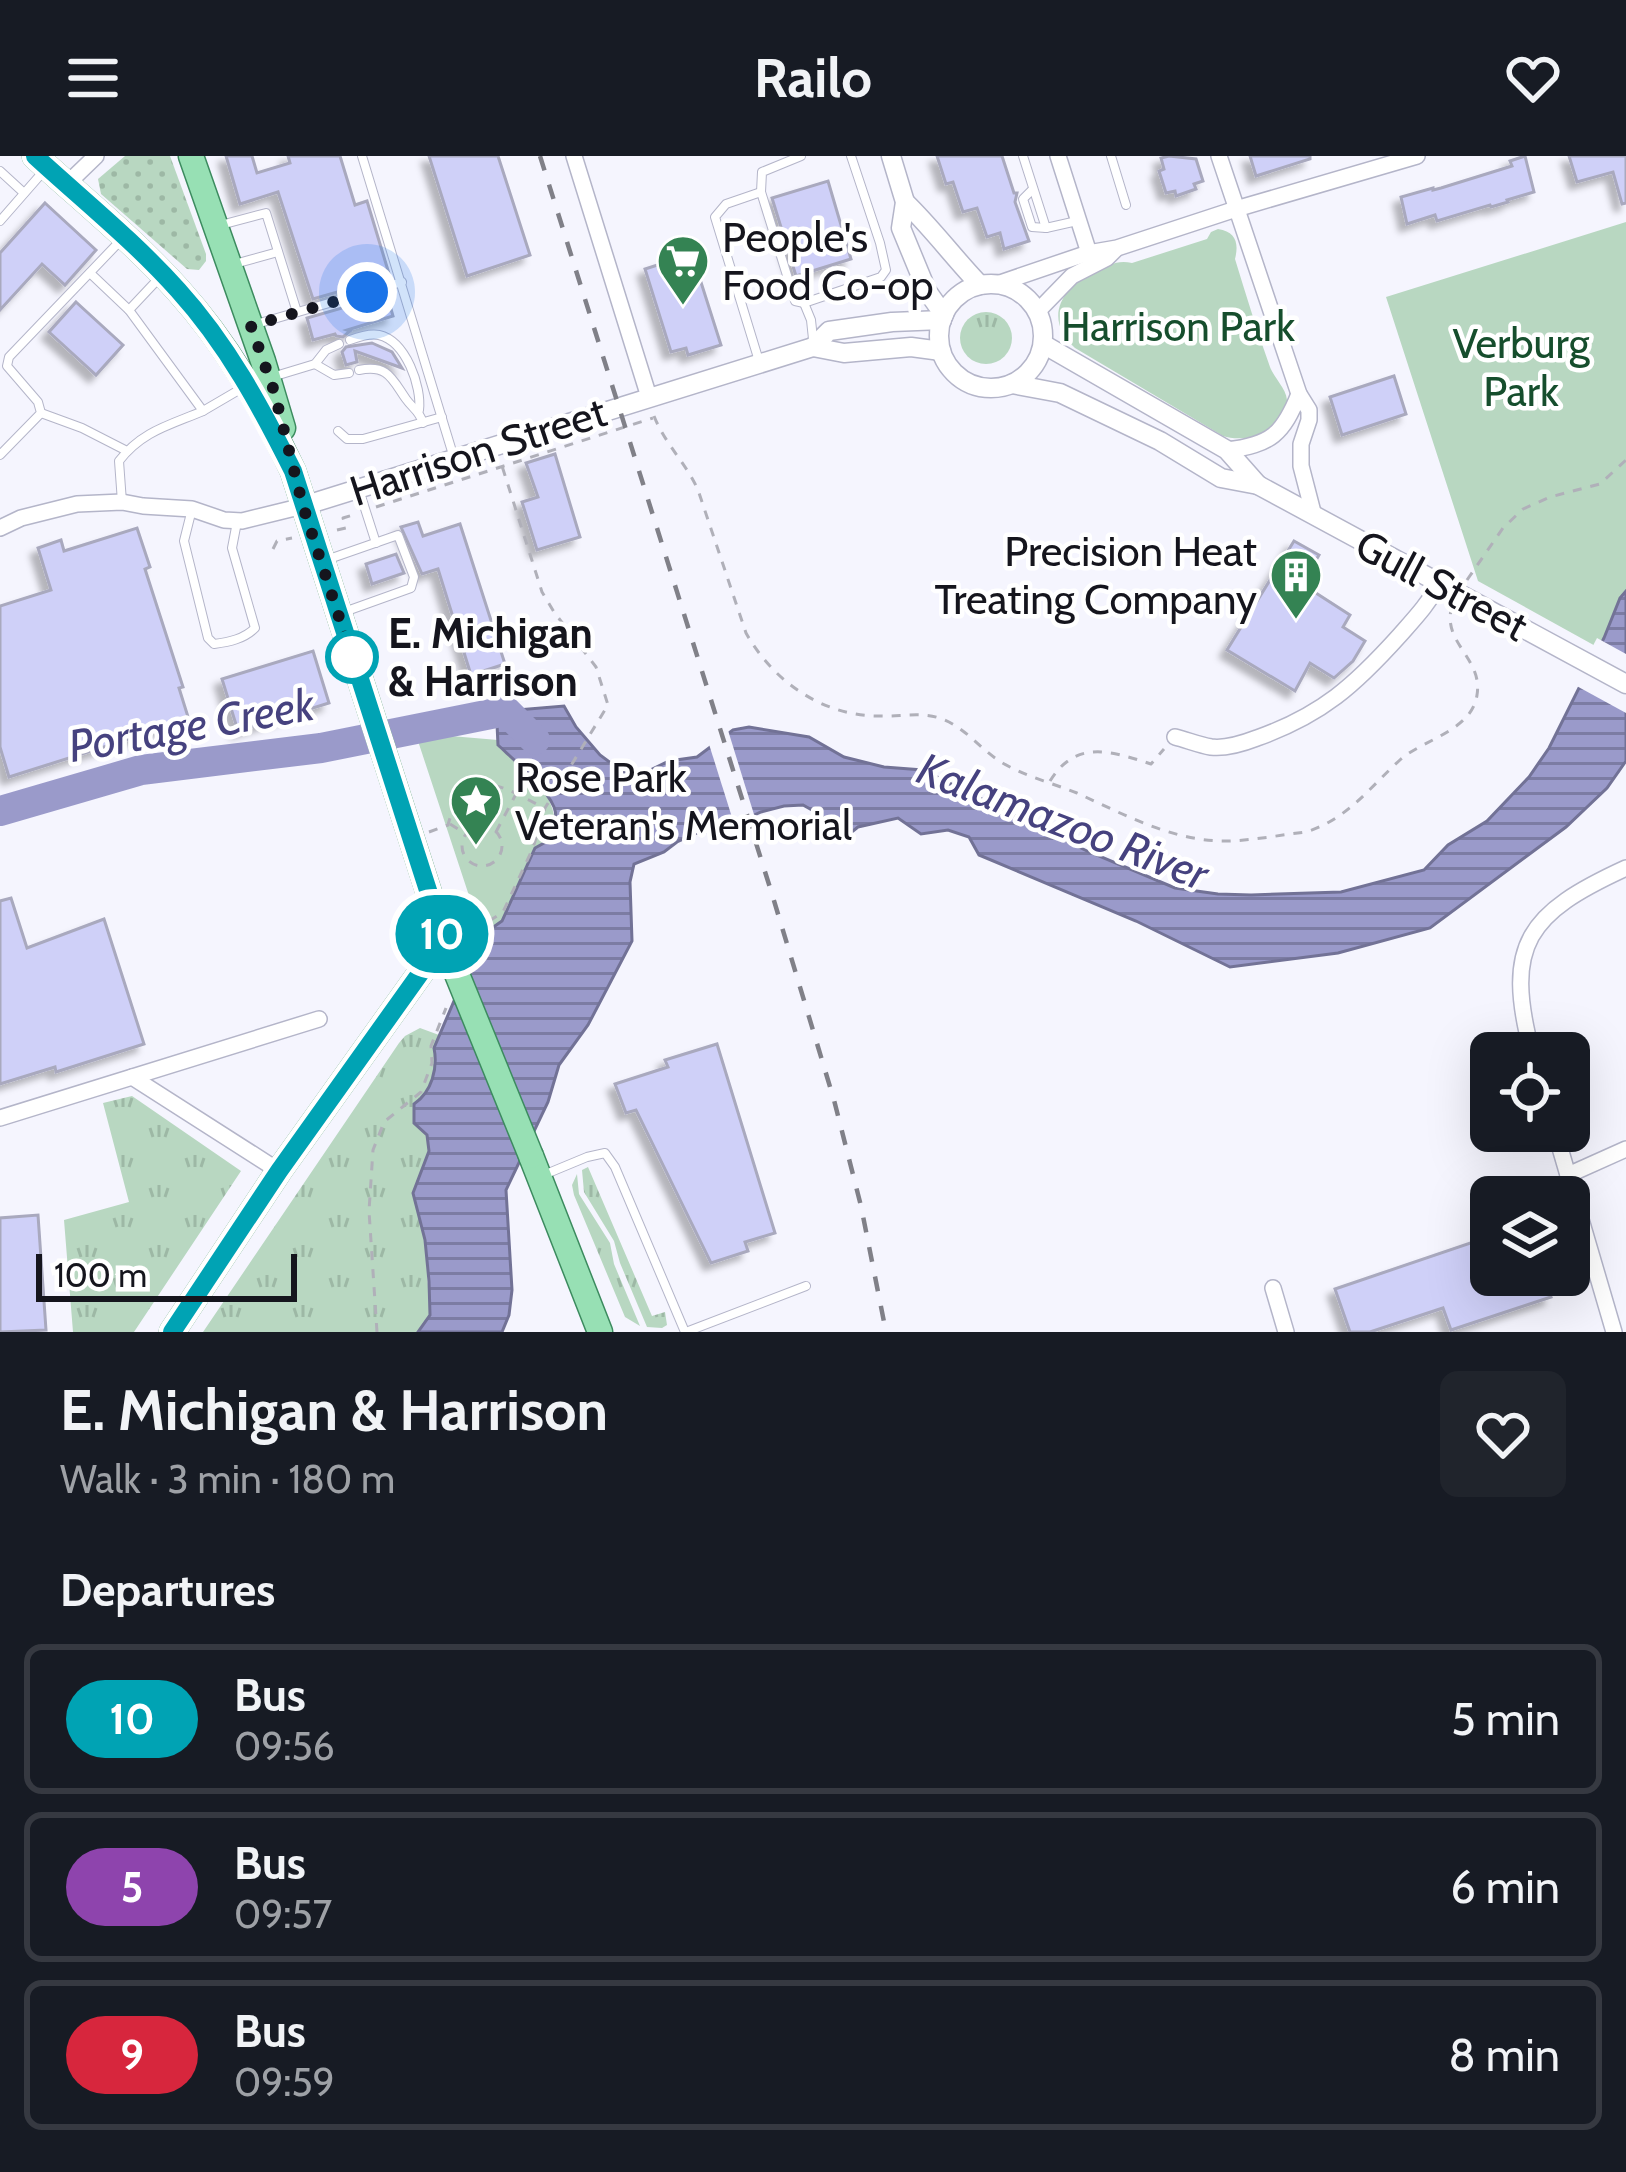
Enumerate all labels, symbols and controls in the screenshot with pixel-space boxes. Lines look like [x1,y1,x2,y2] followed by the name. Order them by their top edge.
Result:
[60,45,126,111] icon: menu
[754,45,872,111] text: Railo
[1500,45,1566,111] icon: heart
[722,211,934,311] place label: People's Food Co-op
[655,233,711,307] supermarket icon: People's Food Co-op
[337,262,397,322] your location
[1061,300,1295,352] park label: Harrison Park
[1452,317,1591,417] park label: Verburg Park
[343,385,613,517] street label: Harrison Street
[1347,518,1537,652] street label: Gull Street
[935,525,1257,625] place label: Precision Heat Treating Company
[1268,547,1324,621] building icon: Precision Heat Treating Company
[388,607,593,707] place label: E. Michigan & Harrison
[327,632,377,682] marker: E. Michigan & Harrison
[64,677,320,773] water label: Portage Creek
[910,741,1218,902] water label: Kalamazoo River
[515,751,852,851] place label: Rose Park Veteran's Memorial
[448,773,504,847] place icon: Rose Park Veteran's Memorial
[388,895,496,973] line badge: 10
[419,908,465,960] text: 10
[1470,1032,1590,1296] map controls
[1470,1032,1590,1152] button: locate
[1470,1176,1590,1296] button: layers
[36,1248,297,1301] scale bar
[54,1255,147,1295] text: 100 m
[1440,1371,1566,1497] button: heart
[60,1375,608,1444] text: E. Michigan & Harrison
[60,1455,395,1503] text: Walk · 3 min · 180 m
[60,1563,275,1617] text: Departures
[234,1668,306,1722] text: Bus
[1451,1692,1560,1746] text: 5 min
[109,1693,155,1745] text: 10
[234,1722,335,1770] text: 09:56
[234,1836,306,1890] text: Bus
[1450,1860,1560,1914] text: 6 min
[121,1861,143,1913] text: 5
[234,1890,332,1938] text: 09:57
[234,2004,306,2058] text: Bus
[1448,2028,1560,2082] text: 8 min
[120,2029,144,2081] text: 9
[234,2058,335,2106] text: 09:59

